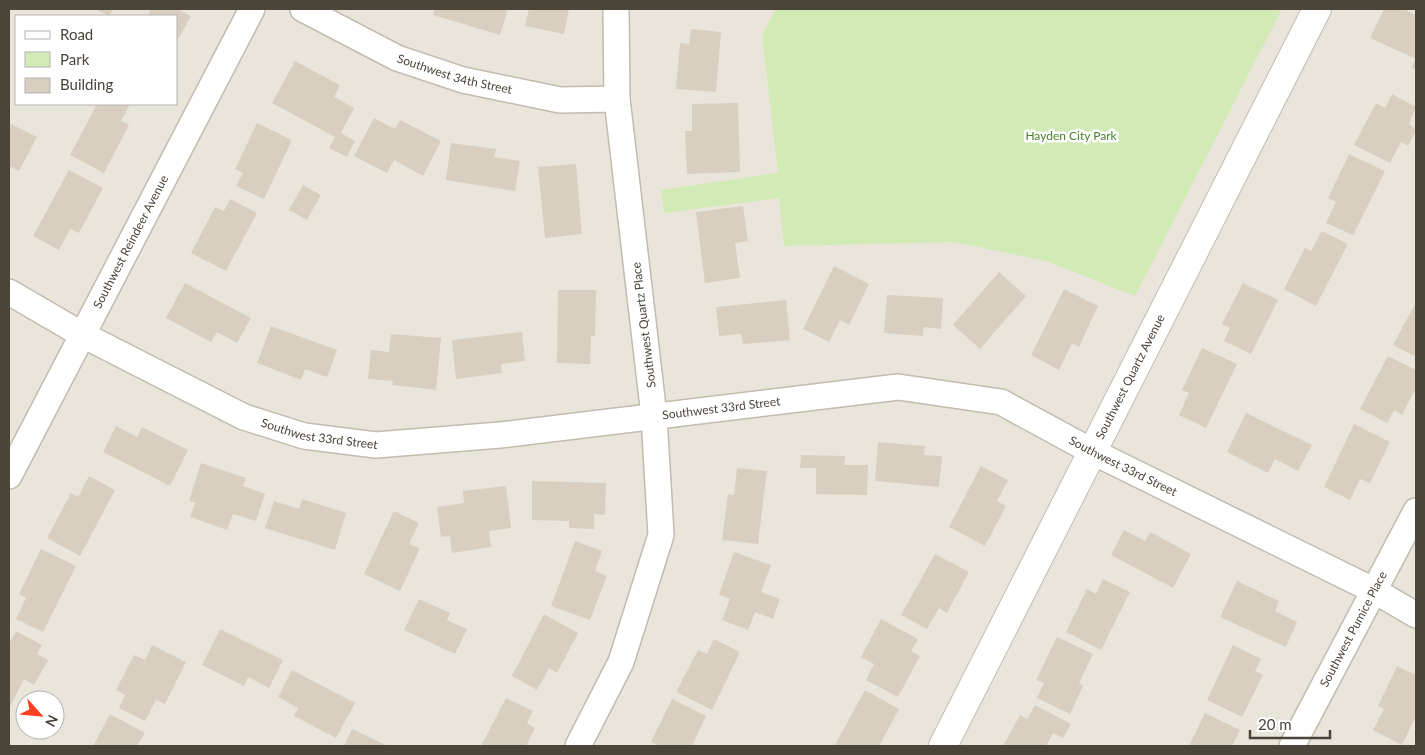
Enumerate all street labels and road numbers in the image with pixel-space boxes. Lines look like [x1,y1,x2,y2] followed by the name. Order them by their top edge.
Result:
[395,51,514,97] street label: Southwest 34th Street
[90,172,171,311] street label: Southwest Reindeer Avenue
[628,261,659,389] street label: Southwest Quartz Place
[1092,312,1168,442] street label: Southwest Quartz Avenue
[661,393,782,422] street label: Southwest 33rd Street
[259,415,379,452] street label: Southwest 33rd Street
[1067,432,1180,499] street label: Southwest 33rd Street
[1316,569,1390,690] street label: Southwest Pumice Place

